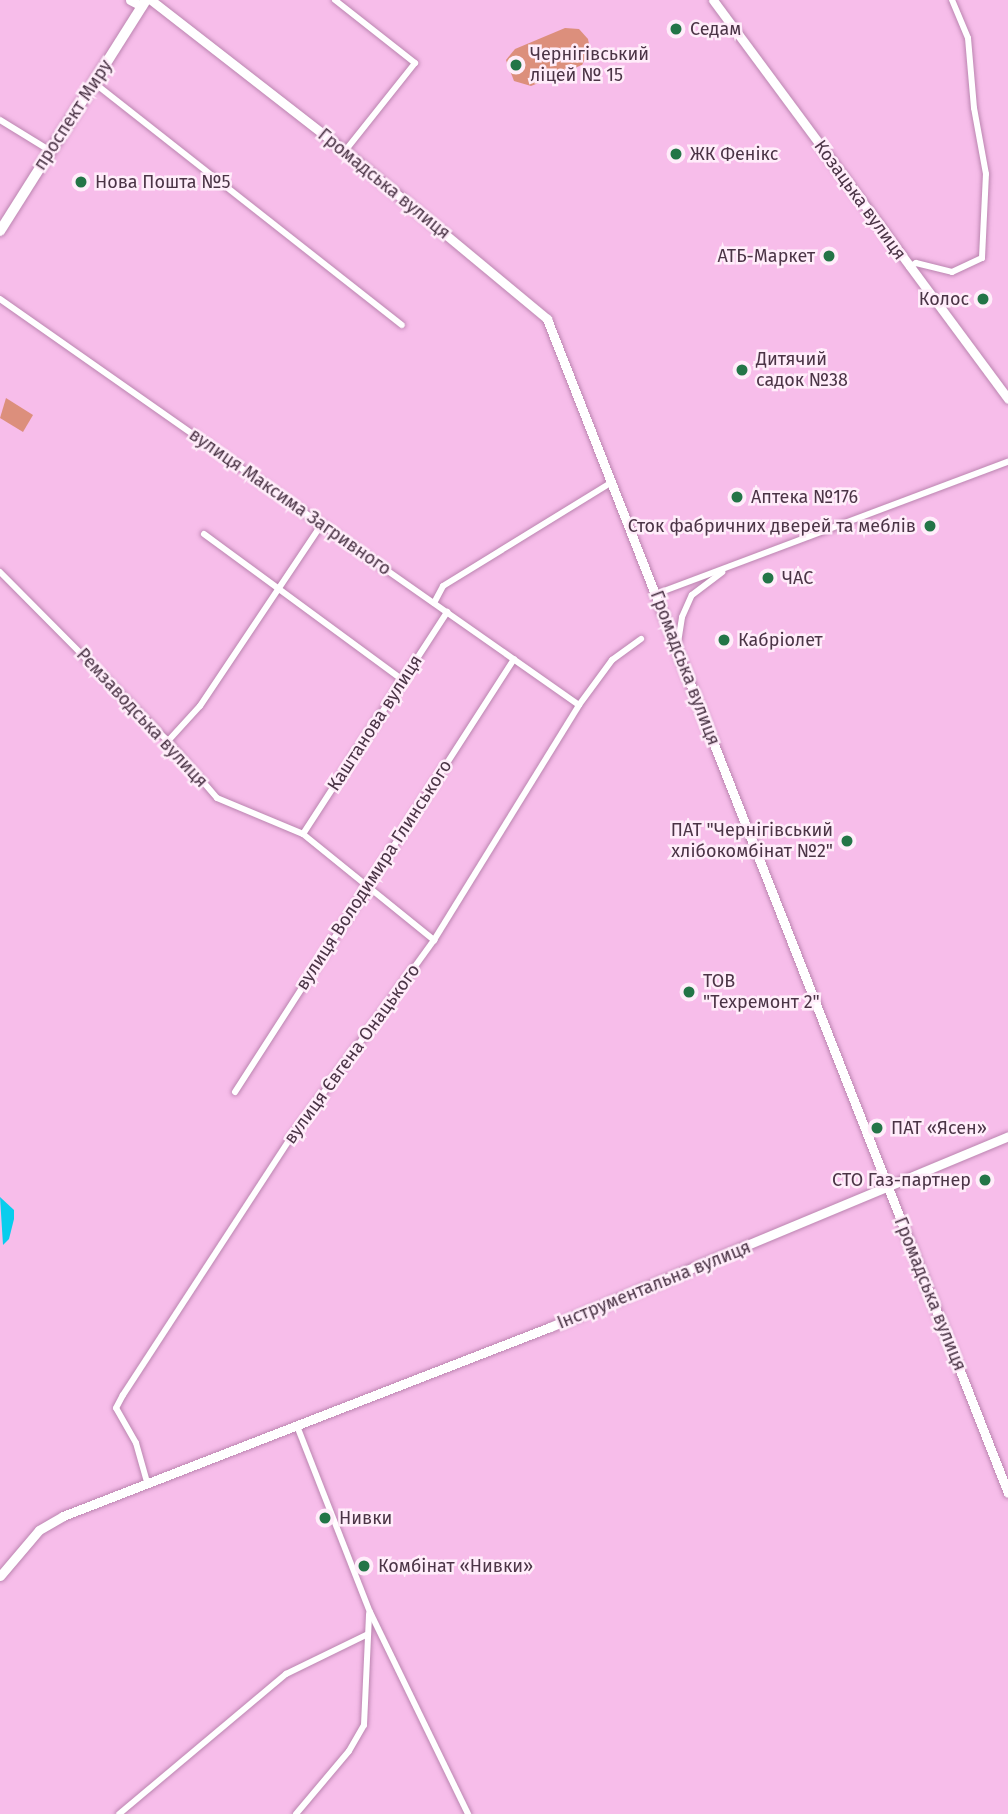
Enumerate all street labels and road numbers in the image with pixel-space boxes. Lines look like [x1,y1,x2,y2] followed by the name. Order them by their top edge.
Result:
[29,56,117,174] street label: проспект Миру
[314,124,454,244] street label: Громадська вулиця
[809,136,911,264] street label: Козацька вулиця
[185,424,395,580] street label: вулиця Максима Загривного
[646,588,724,748] street label: Громадська вулиця
[72,644,212,792] street label: Ремзаводська вулиця
[323,651,427,795] street label: Каштанова вулиця
[291,756,457,994] street label: вулиця Володимира Глинського
[279,960,425,1148] street label: вулиця Євгена Онацького
[889,1214,971,1374] street label: Громадська вулиця
[554,1236,754,1334] street label: Інструментальна вулиця

